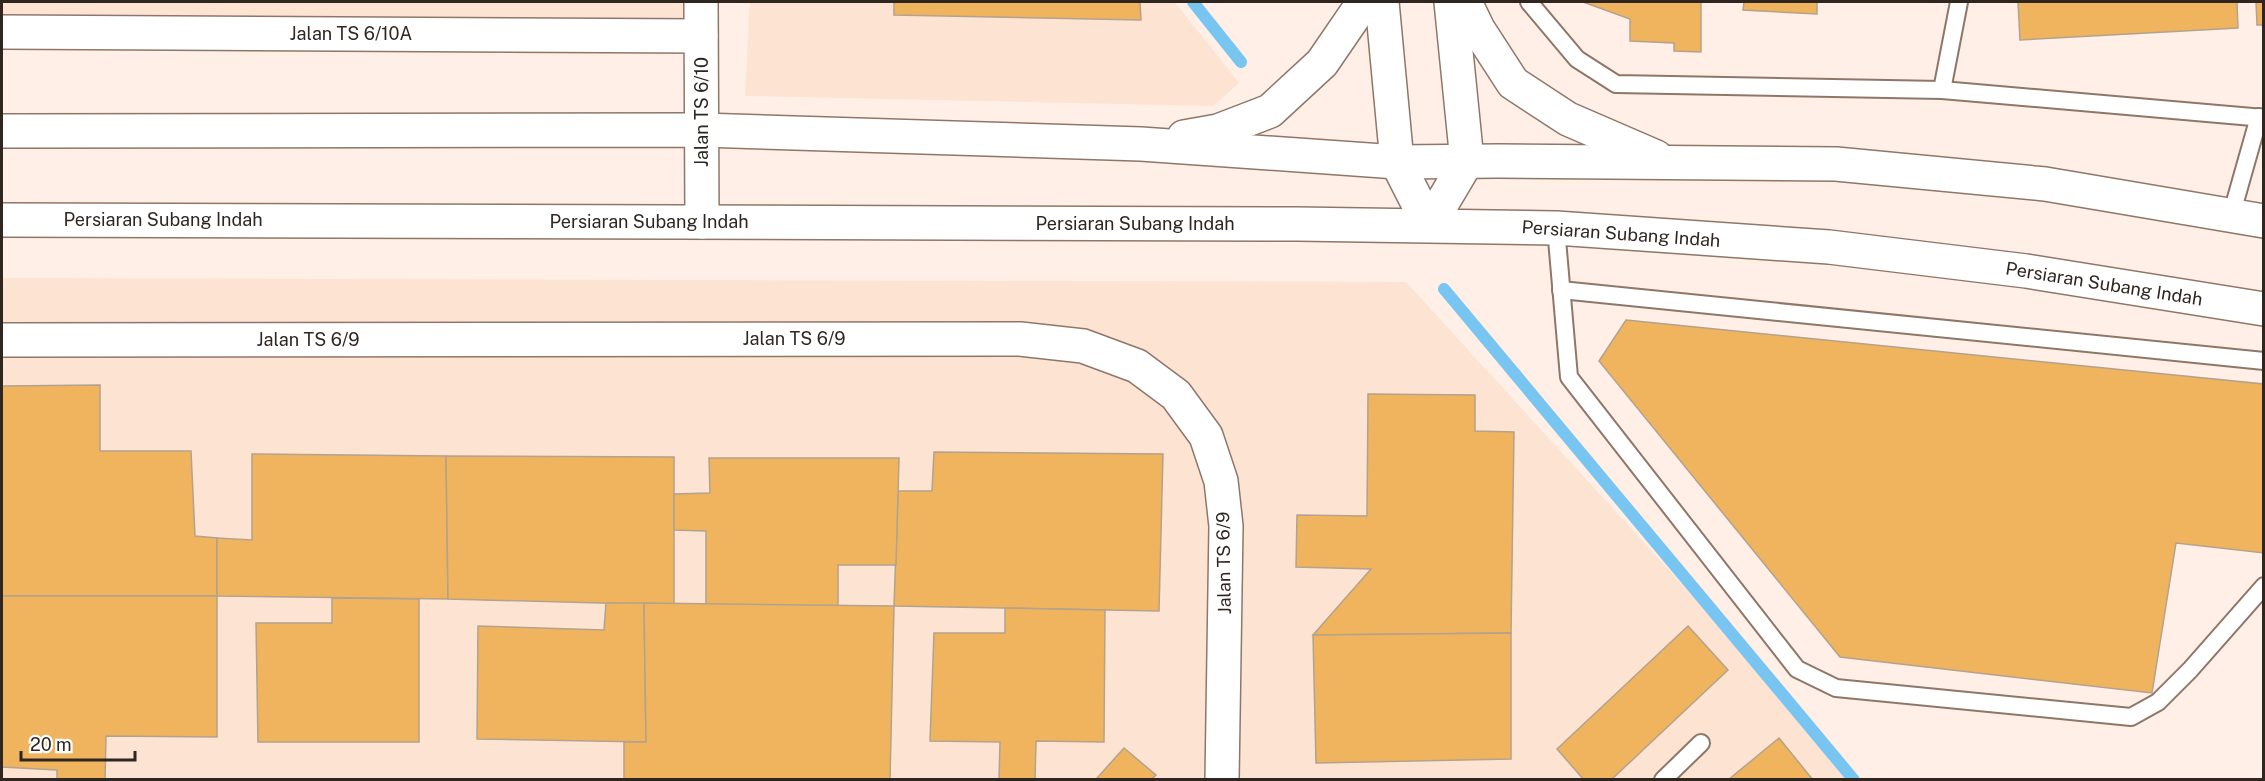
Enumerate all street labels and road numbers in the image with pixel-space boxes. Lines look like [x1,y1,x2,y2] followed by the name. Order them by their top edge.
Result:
[290,23,413,44] street label: Jalan TS 6/10A
[691,57,712,167] street label: Jalan TS 6/10
[63,209,263,230] street label: Persiaran Subang Indah
[549,211,749,232] street label: Persiaran Subang Indah
[1035,213,1235,234] street label: Persiaran Subang Indah
[1521,216,1721,251] street label: Persiaran Subang Indah
[2004,258,2204,309] street label: Persiaran Subang Indah
[743,328,845,349] street label: Jalan TS 6/9
[257,329,359,350] street label: Jalan TS 6/9
[1212,511,1235,615] street label: Jalan TS 6/9

